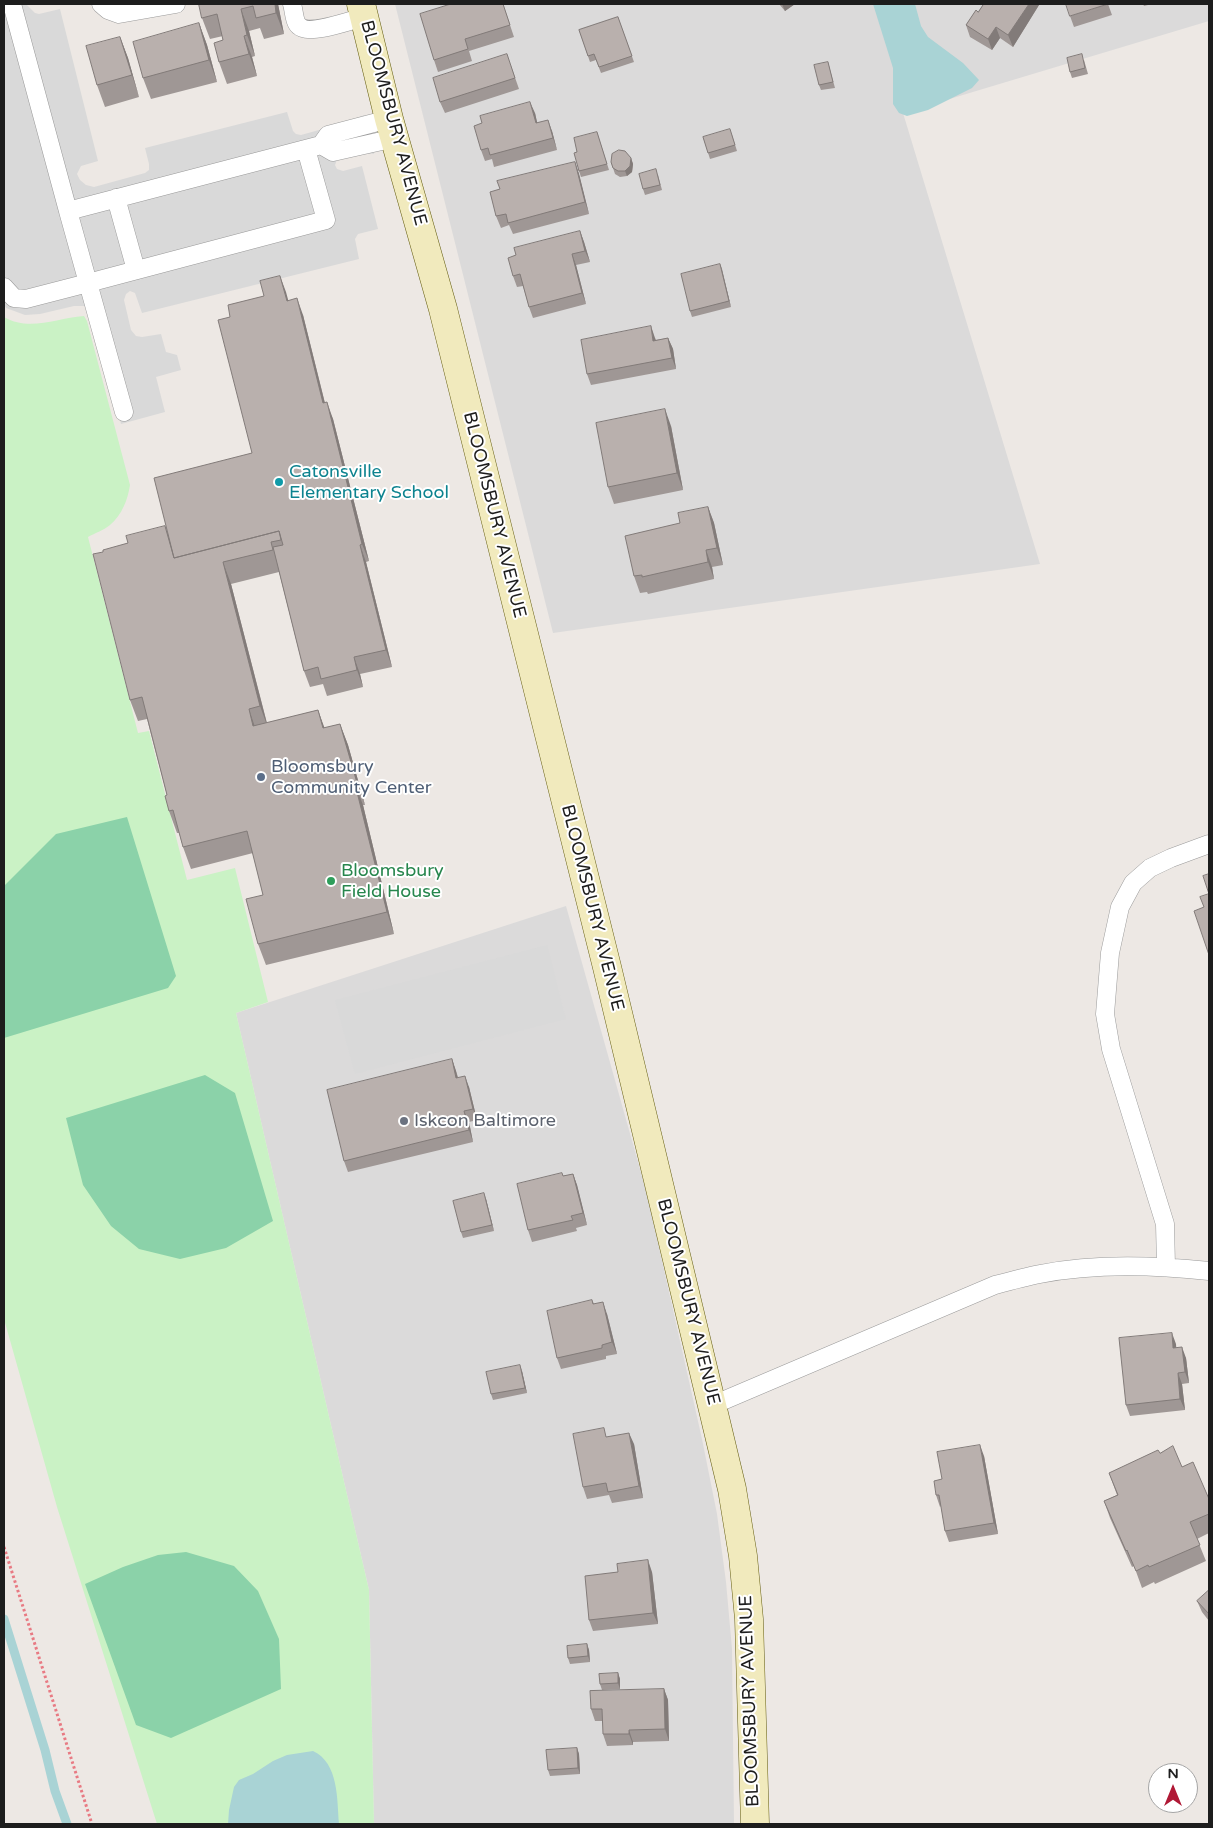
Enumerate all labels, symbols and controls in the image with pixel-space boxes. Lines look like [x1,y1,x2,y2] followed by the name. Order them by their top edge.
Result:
[355,18,431,228] street label: BLOOMSBURY AVENUE
[458,410,530,620] street label: BLOOMSBURY AVENUE
[289,461,449,504] place label: Catonsville Elementary School
[273,476,285,488] marker: Catonsville Elementary School
[271,756,432,799] place label: Bloomsbury Community Center
[255,771,267,783] marker: Bloomsbury Community Center
[556,803,628,1013] street label: BLOOMSBURY AVENUE
[341,860,444,902] place label: Bloomsbury Field House
[325,875,337,887] marker: Bloomsbury Field House
[414,1110,556,1132] place label: Iskcon Baltimore
[398,1115,410,1127] marker: Iskcon Baltimore
[652,1197,724,1407] street label: BLOOMSBURY AVENUE
[736,1595,764,1807] street label: BLOOMSBURY AVENUE
[1148,1763,1198,1813] north arrow
[1167,1765,1179,1782] text: N

